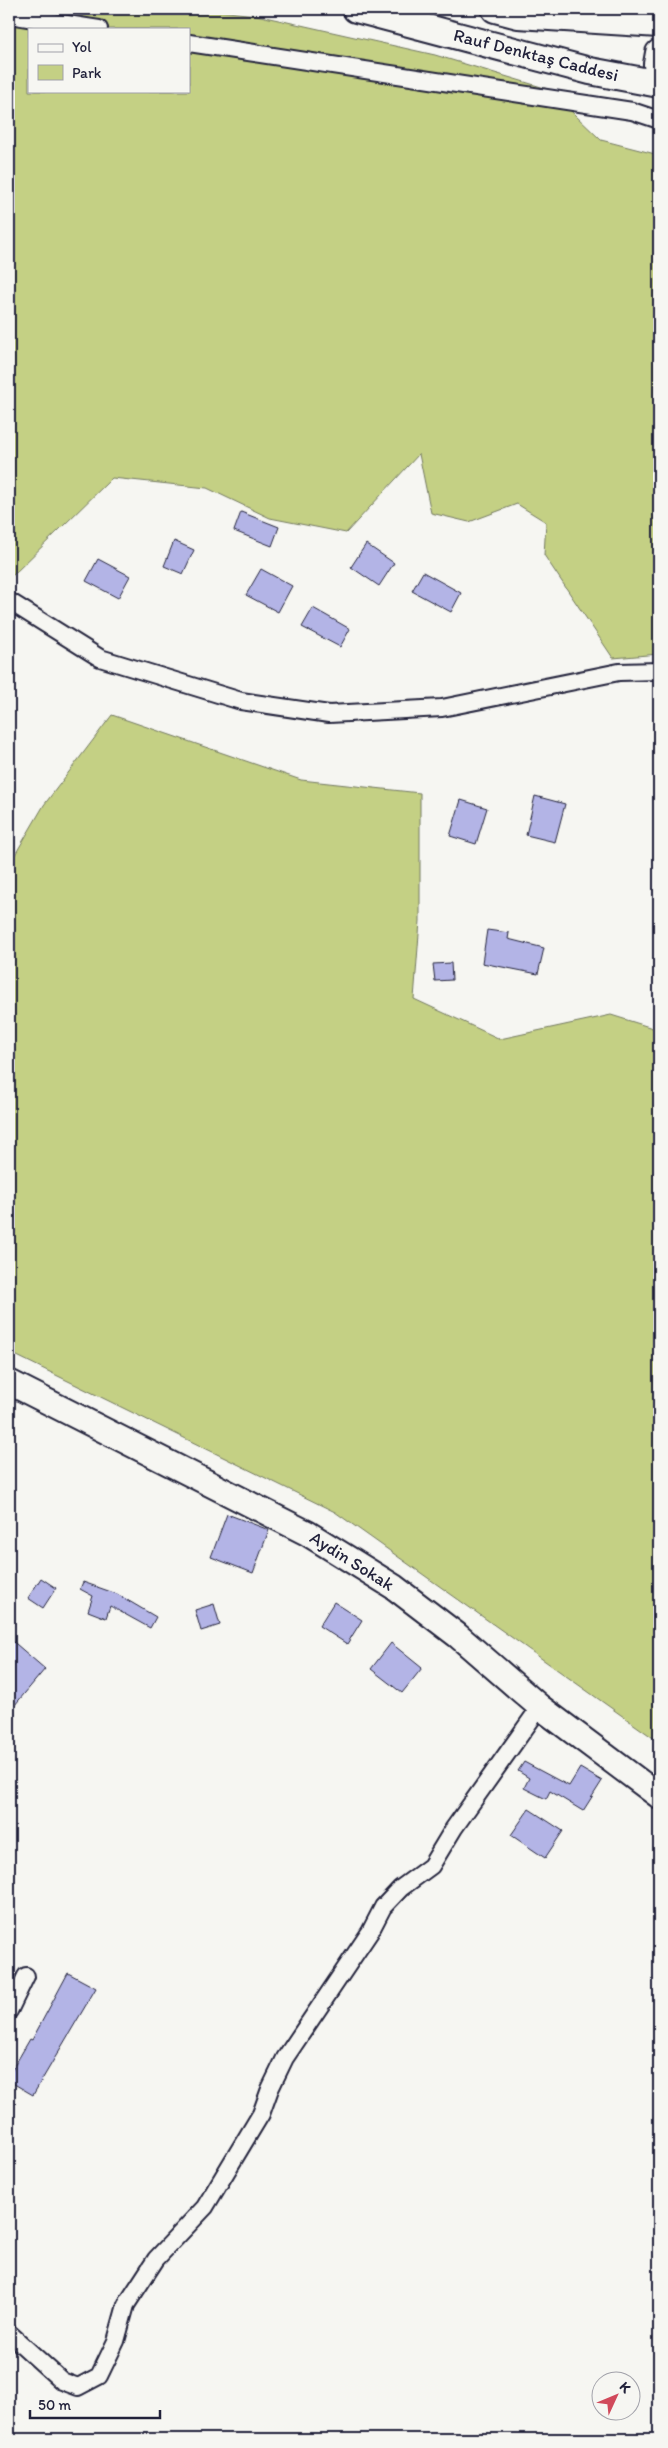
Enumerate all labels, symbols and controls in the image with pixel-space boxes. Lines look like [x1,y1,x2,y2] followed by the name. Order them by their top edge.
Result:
[451,24,621,86] street label: Rauf Denktaş Caddesi
[28,28,190,92] legend
[72,38,92,56] text: Yol
[72,64,102,82] text: Park
[306,1526,398,1596] street label: Aydin Sokak
[590,2370,640,2420] north arrow
[616,2378,635,2397] text: K
[30,2388,160,2420] scale bar
[38,2396,71,2414] text: 50 m

